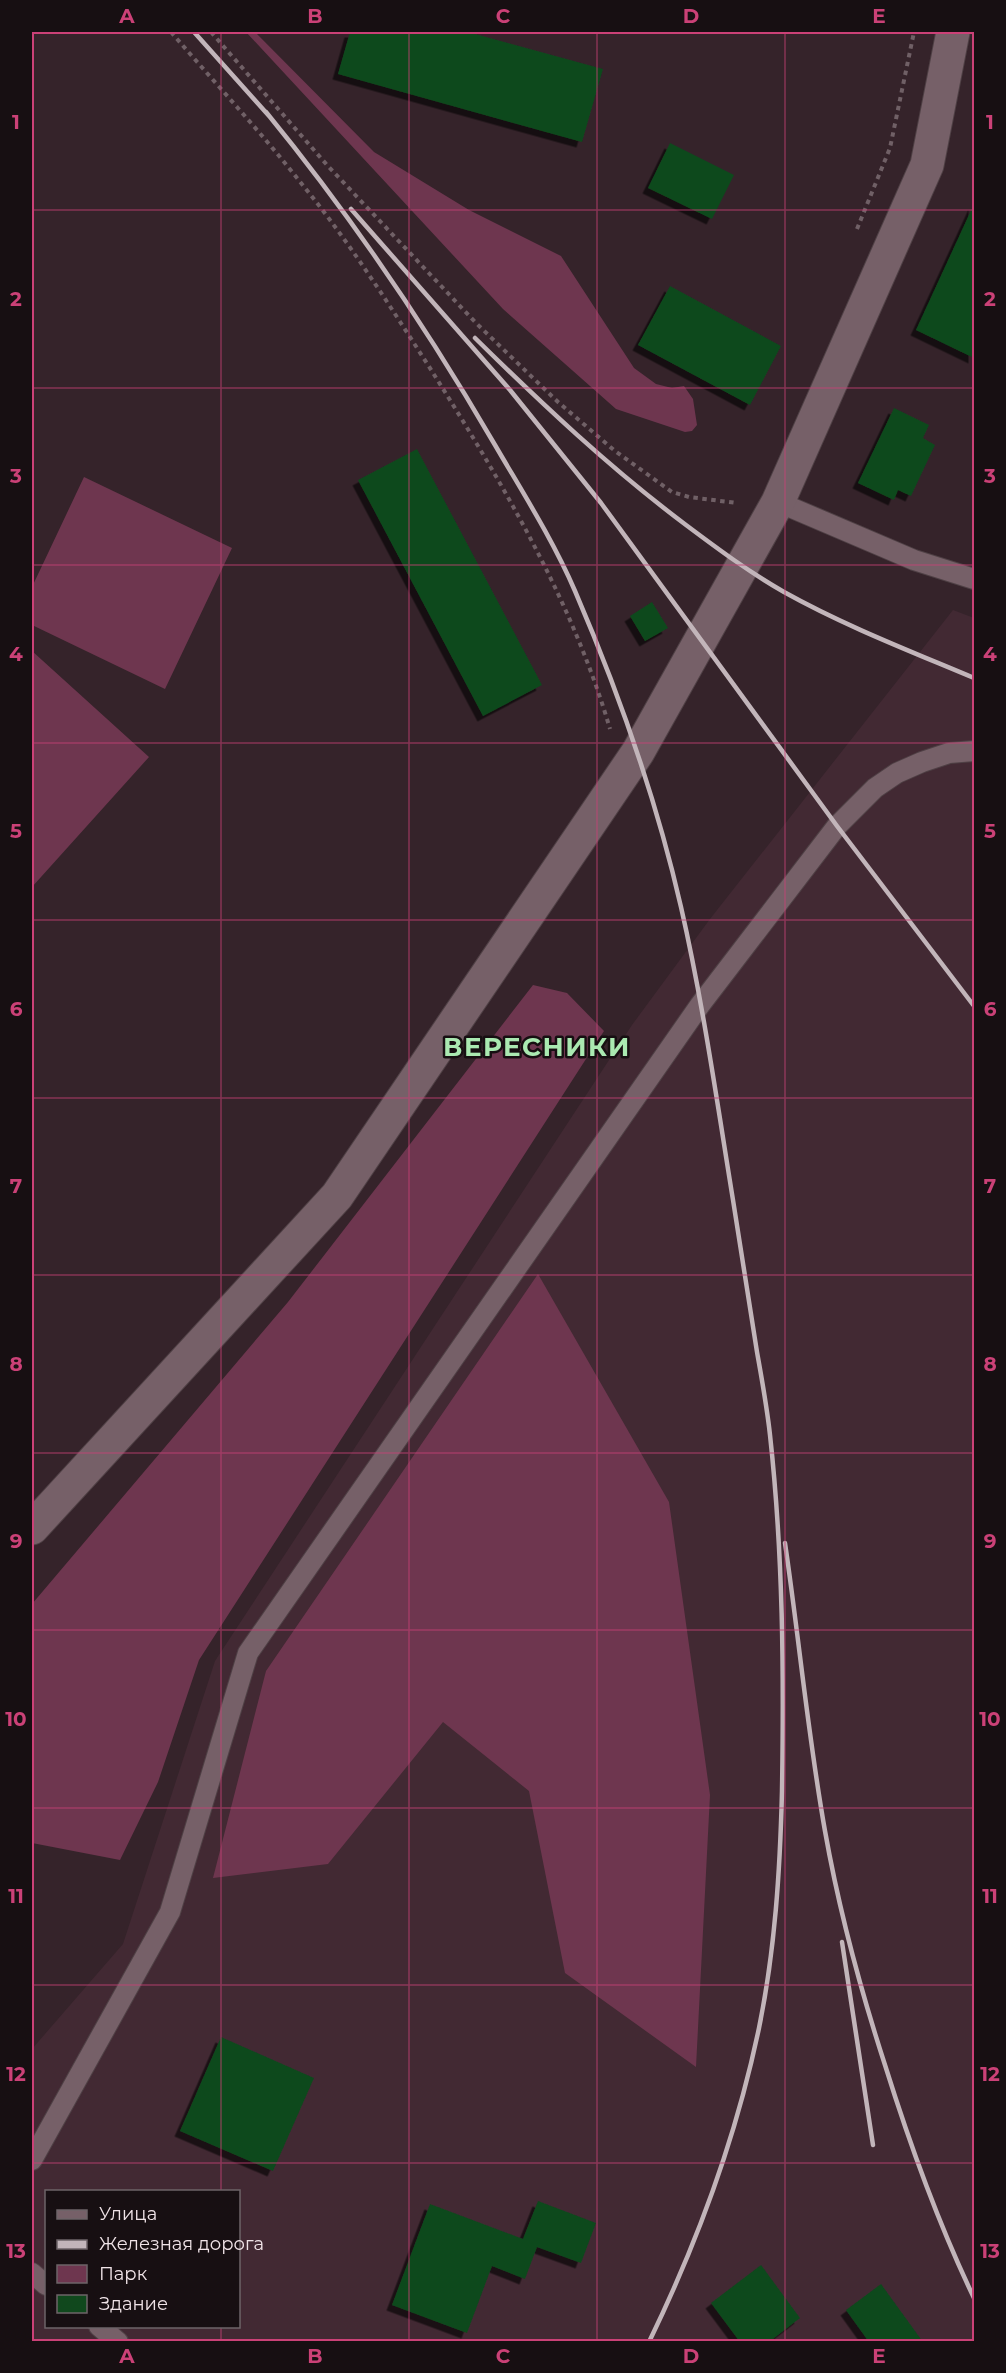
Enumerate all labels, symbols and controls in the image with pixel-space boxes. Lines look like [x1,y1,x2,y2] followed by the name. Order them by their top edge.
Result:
[118,4,135,28] text: A
[307,4,323,28] text: B
[496,4,511,28] text: C
[683,4,699,28] text: D
[872,4,886,28] text: E
[12,110,20,134] text: 1
[986,110,994,134] text: 1
[10,287,22,311] text: 2
[984,287,996,311] text: 2
[9,464,22,488] text: 3
[983,464,996,488] text: 3
[9,642,23,666] text: 4
[983,642,997,666] text: 4
[10,819,22,843] text: 5
[984,819,996,843] text: 5
[10,997,23,1021] text: 6
[984,997,997,1021] text: 6
[443,1031,631,1063] district label: ВЕРЕСНИКИ
[10,1174,22,1198] text: 7
[984,1174,996,1198] text: 7
[9,1352,23,1376] text: 8
[983,1352,997,1376] text: 8
[10,1529,22,1553] text: 9
[984,1529,996,1553] text: 9
[5,1707,27,1731] text: 10
[979,1707,1001,1731] text: 10
[8,1884,24,1908] text: 11
[982,1884,998,1908] text: 11
[6,2062,26,2086] text: 12
[980,2062,1000,2086] text: 12
[45,2190,240,2328] legend
[99,2203,157,2225] text: Улица
[99,2233,264,2255] text: Железная дорога
[6,2239,26,2263] text: 13
[980,2239,1000,2263] text: 13
[99,2263,148,2285] text: Парк
[99,2293,168,2315] text: Здание
[118,2344,135,2368] text: A
[307,2344,323,2368] text: B
[496,2344,511,2368] text: C
[683,2344,699,2368] text: D
[872,2344,886,2368] text: E

